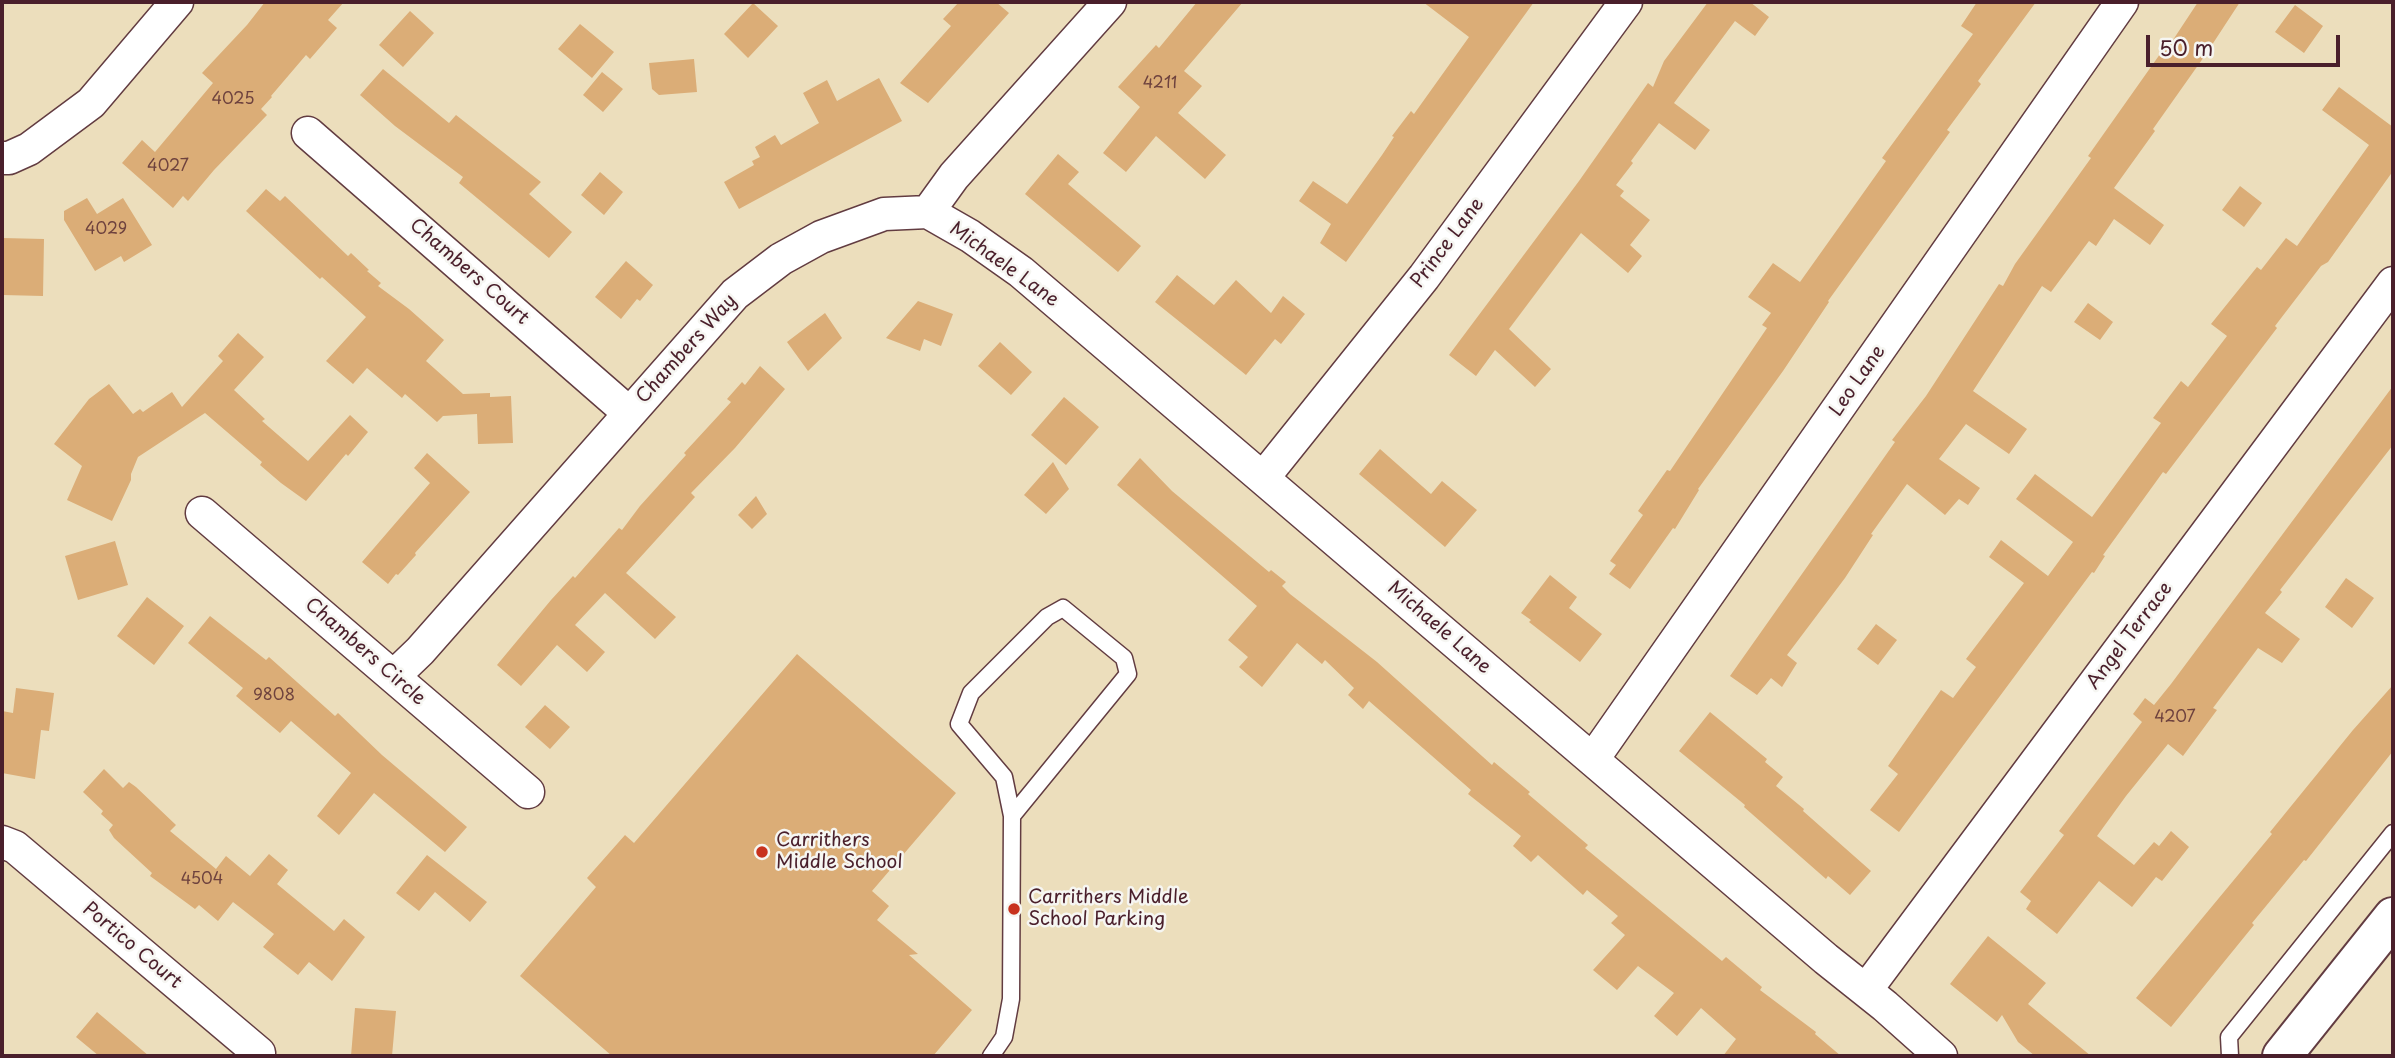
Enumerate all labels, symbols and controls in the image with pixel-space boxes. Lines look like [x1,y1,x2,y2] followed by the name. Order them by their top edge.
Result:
[2150,21,2344,65] scale bar
[2159,31,2213,63] text: 50 m
[1143,74,1177,94] house number: 4211
[211,90,255,110] house number: 4025
[147,157,189,177] house number: 4027
[1407,193,1489,293] street label: Prince Lane
[405,214,533,330] street label: Chambers Court
[945,218,1063,312] street label: Michaele Lane
[85,220,127,240] house number: 4029
[632,290,742,408] street label: Chambers Way
[1825,341,1891,421] street label: Leo Lane
[1383,577,1495,679] street label: Michaele Lane
[2082,578,2178,694] street label: Angel Terrace
[300,593,430,711] street label: Chambers Circle
[253,686,295,706] house number: 9808
[2154,708,2196,728] house number: 4207
[776,830,903,874] place label: Carrithers Middle School
[754,844,770,860] marker: Carrithers Middle School
[181,870,223,890] house number: 4504
[1028,887,1189,931] place label: Carrithers Middle School Parking
[78,898,186,994] street label: Portico Court
[1006,901,1022,917] marker: Carrithers Middle School Parking

